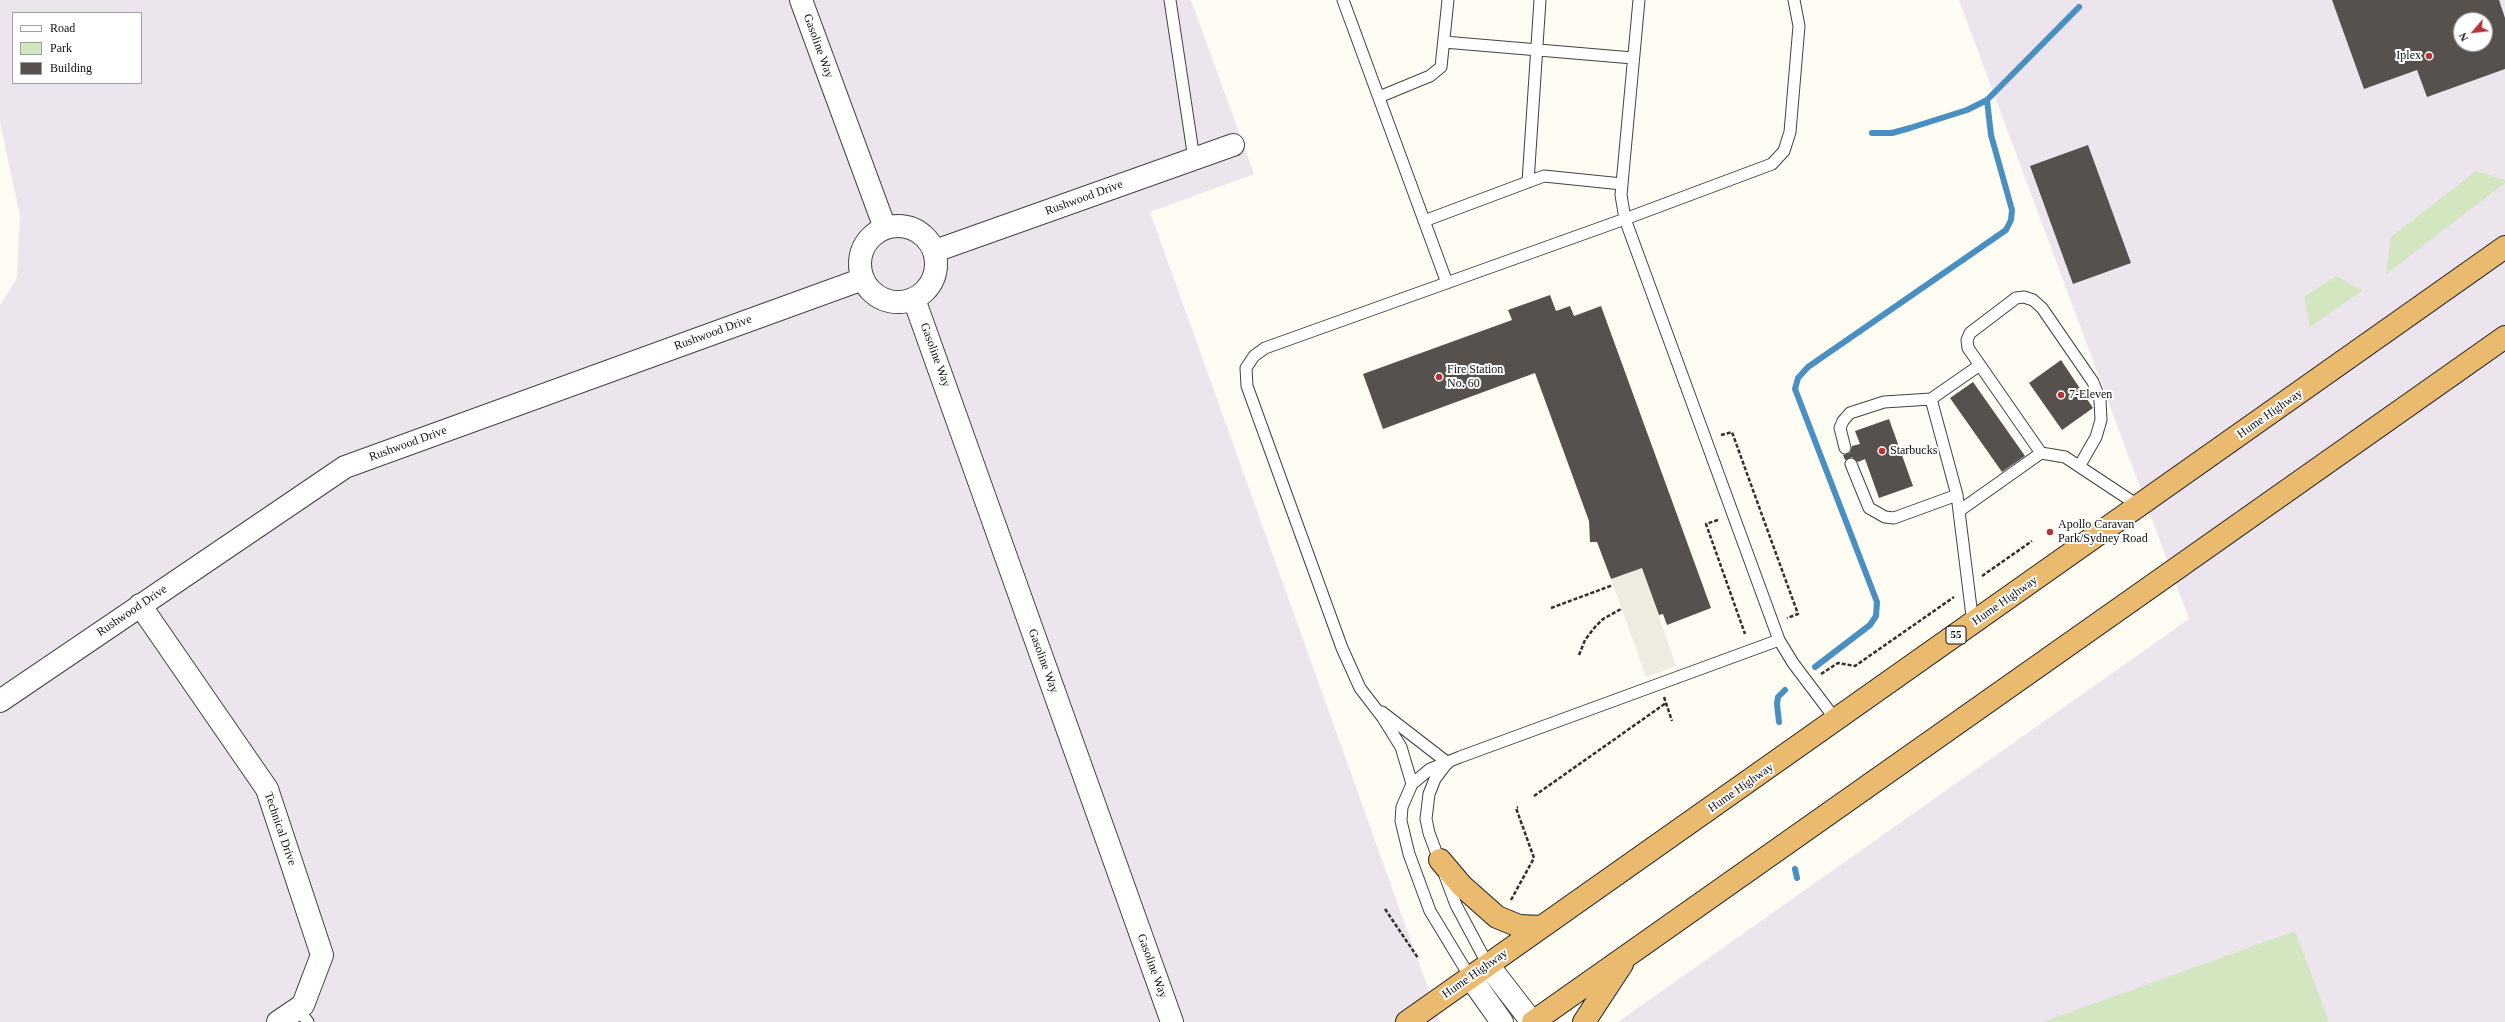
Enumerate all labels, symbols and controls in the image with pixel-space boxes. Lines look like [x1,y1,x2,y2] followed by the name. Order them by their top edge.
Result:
[12,12,142,84] legend
[800,12,836,80] street label: Gasoline Way
[2453,12,2493,52] north arrow
[50,21,75,35] text: Road
[2456,31,2470,43] text: N
[50,41,72,55] text: Park
[2396,49,2421,63] place label: Iplex
[2424,51,2434,61] marker: Iplex
[50,61,92,75] text: Building
[1043,177,1125,219] street label: Rushwood Drive
[672,312,754,354] street label: Rushwood Drive
[917,321,953,389] street label: Gasoline Way
[1447,363,1503,391] place label: Fire Station No. 60
[1434,372,1444,382] marker: Fire Station No. 60
[2235,386,2305,442] street label: Hume Highway
[2069,388,2112,402] place label: 7-Eleven
[2056,390,2066,400] marker: 7-Eleven
[367,423,449,465] street label: Rushwood Drive
[1890,444,1937,458] place label: Starbucks
[1877,446,1887,456] marker: Starbucks
[2058,518,2148,546] place label: Apollo Caravan Park/Sydney Road
[2045,527,2055,537] marker: Apollo Caravan Park/Sydney Road
[1970,573,2040,629] street label: Hume Highway
[94,582,170,640] street label: Rushwood Drive
[1946,626,1966,644] road number: 55
[1025,627,1061,695] street label: Gasoline Way
[1706,760,1776,816] street label: Hume Highway
[261,790,299,868] street label: Technical Drive
[1134,932,1170,1000] street label: Gasoline Way
[1440,946,1510,1002] street label: Hume Highway

